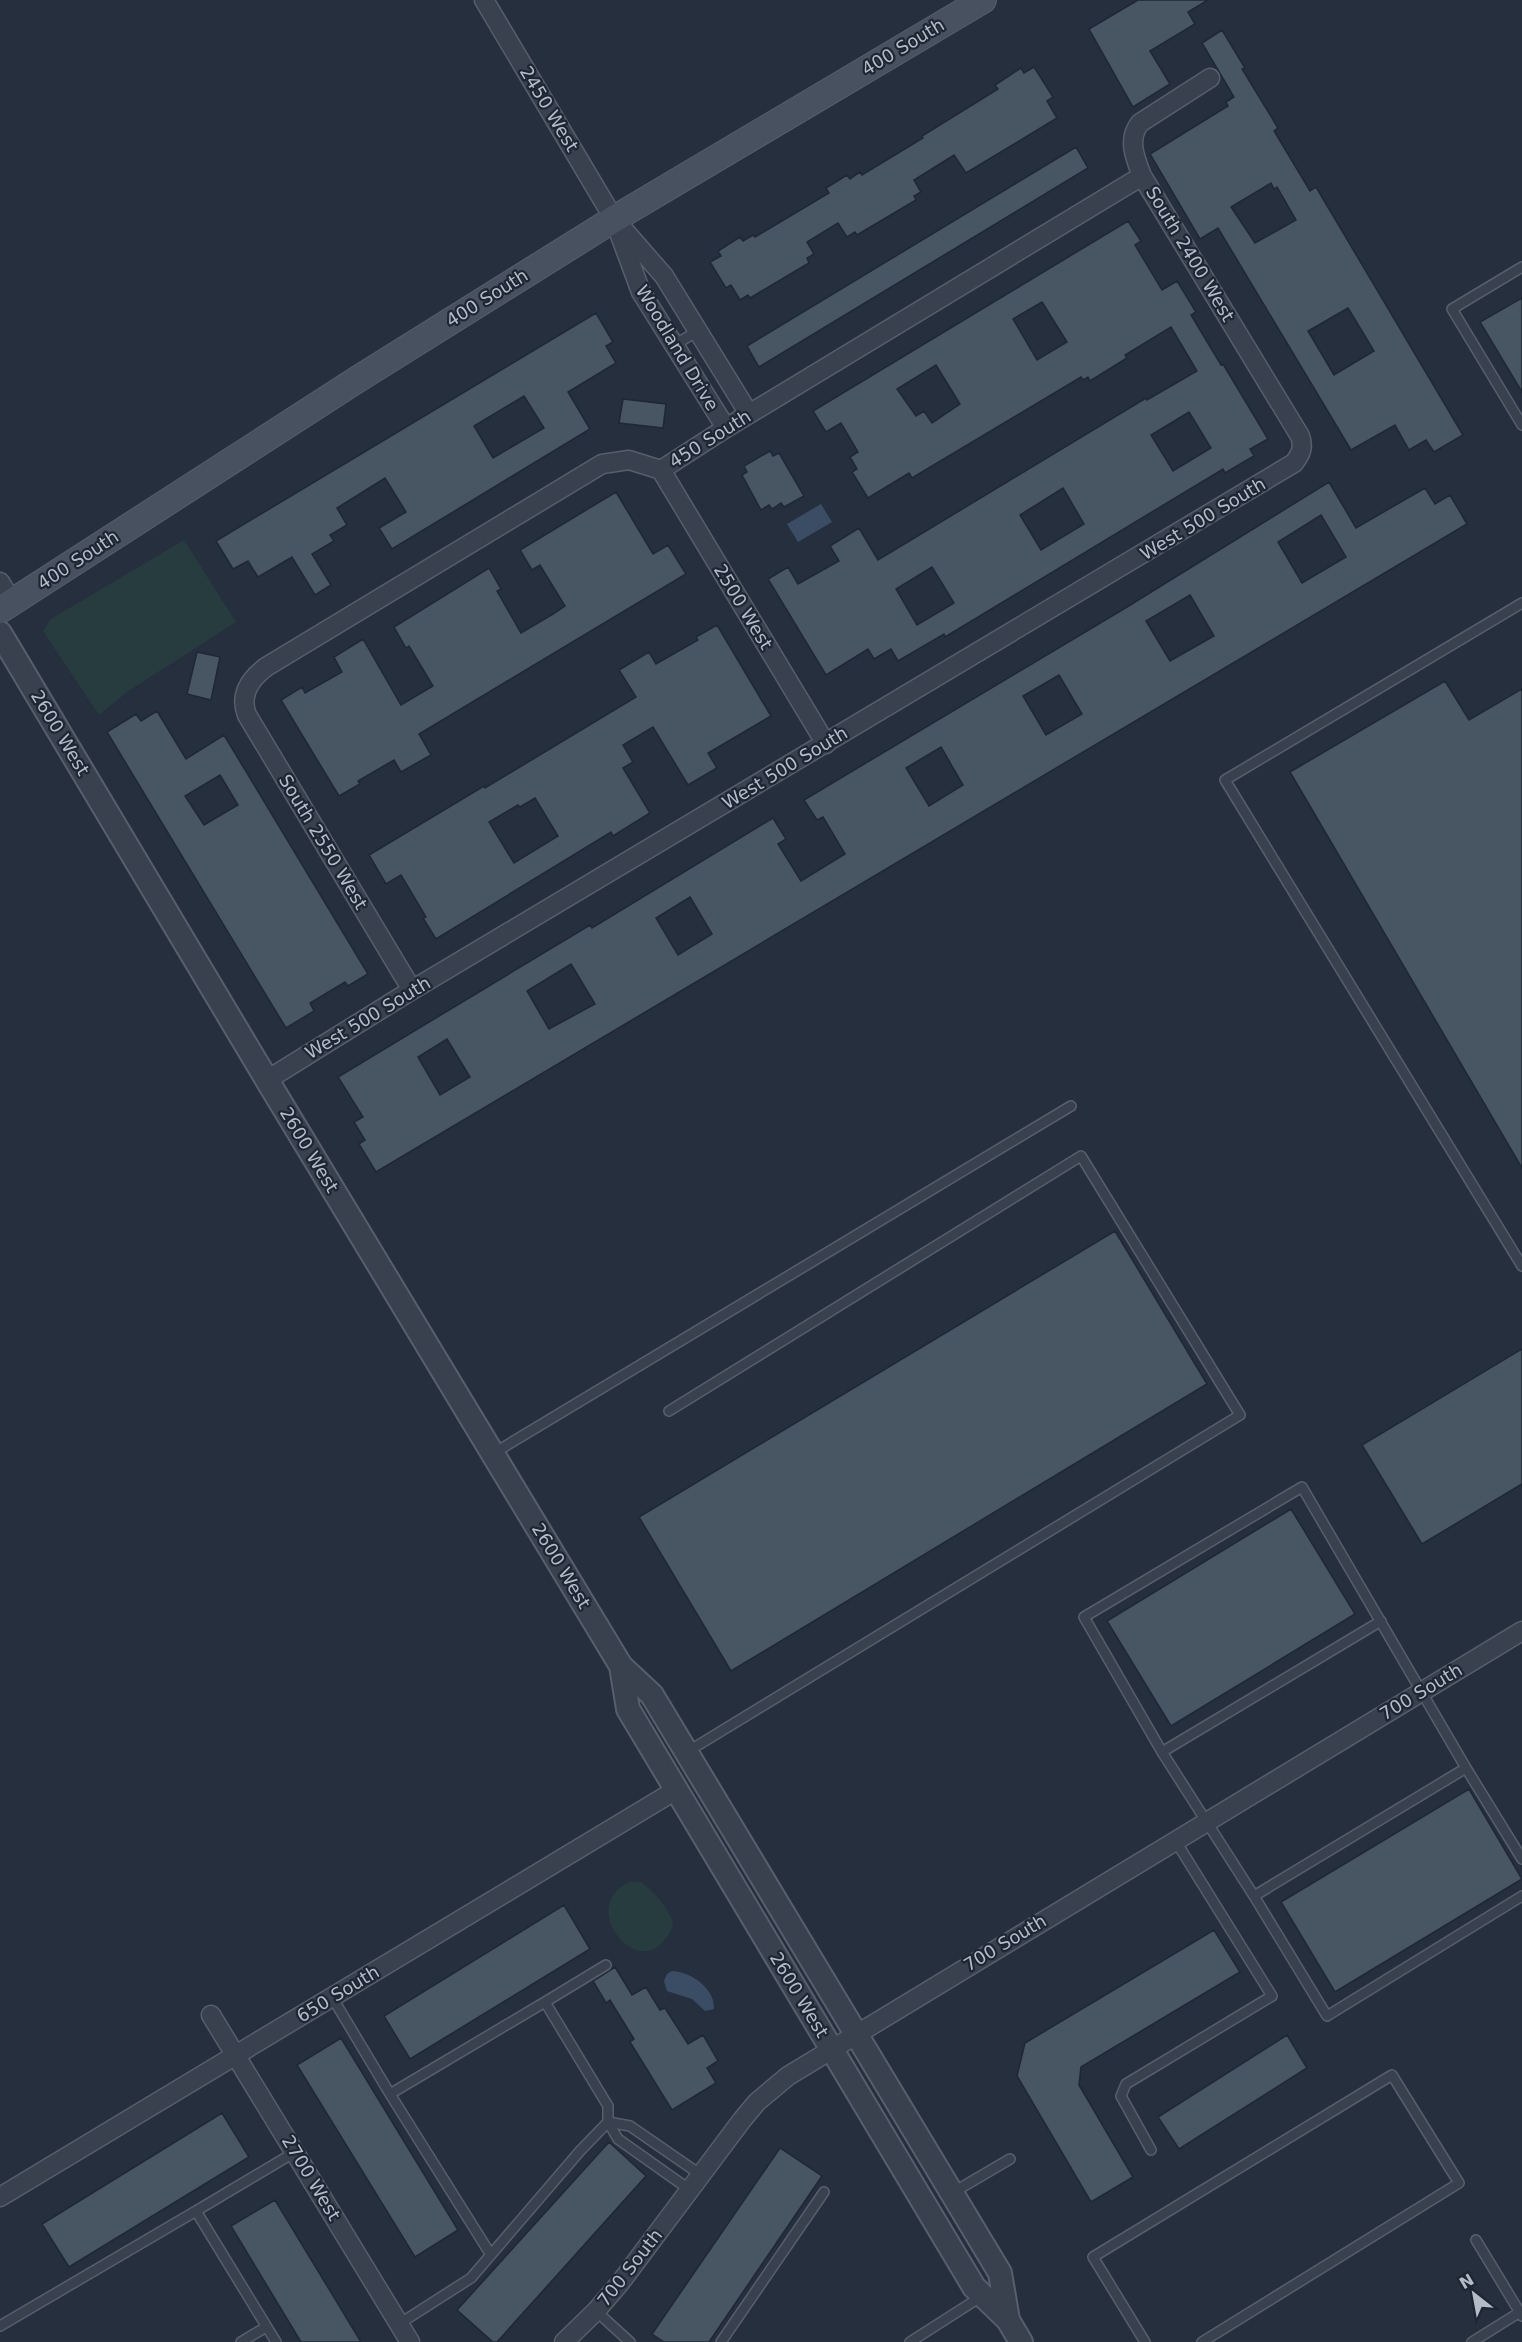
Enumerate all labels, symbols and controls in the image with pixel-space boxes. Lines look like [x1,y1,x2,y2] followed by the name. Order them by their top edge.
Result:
[858,14,948,79] street label: 400 South
[516,62,583,155] street label: 2450 West
[1142,182,1239,325] street label: South 2400 West
[442,264,531,331] street label: 400 South
[632,281,723,414] street label: Woodland Drive
[665,405,754,472] street label: 450 South
[1136,473,1269,564] street label: West 500 South
[33,526,122,594] street label: 400 South
[710,560,777,653] street label: 2500 West
[27,686,94,779] street label: 2600 West
[718,722,851,813] street label: West 500 South
[275,770,372,913] street label: South 2550 West
[301,972,434,1063] street label: West 500 South
[276,1103,343,1196] street label: 2600 West
[528,1519,595,1612] street label: 2600 West
[1376,1659,1466,1724] street label: 700 South
[960,1910,1050,1975] street label: 700 South
[766,1948,833,2041] street label: 2600 West
[293,1961,383,2026] street label: 650 South
[278,2131,345,2224] street label: 2700 West
[593,2225,666,2311] street label: 700 South
[1444,2264,1504,2324] north arrow
[1456,2270,1477,2293] text: N

